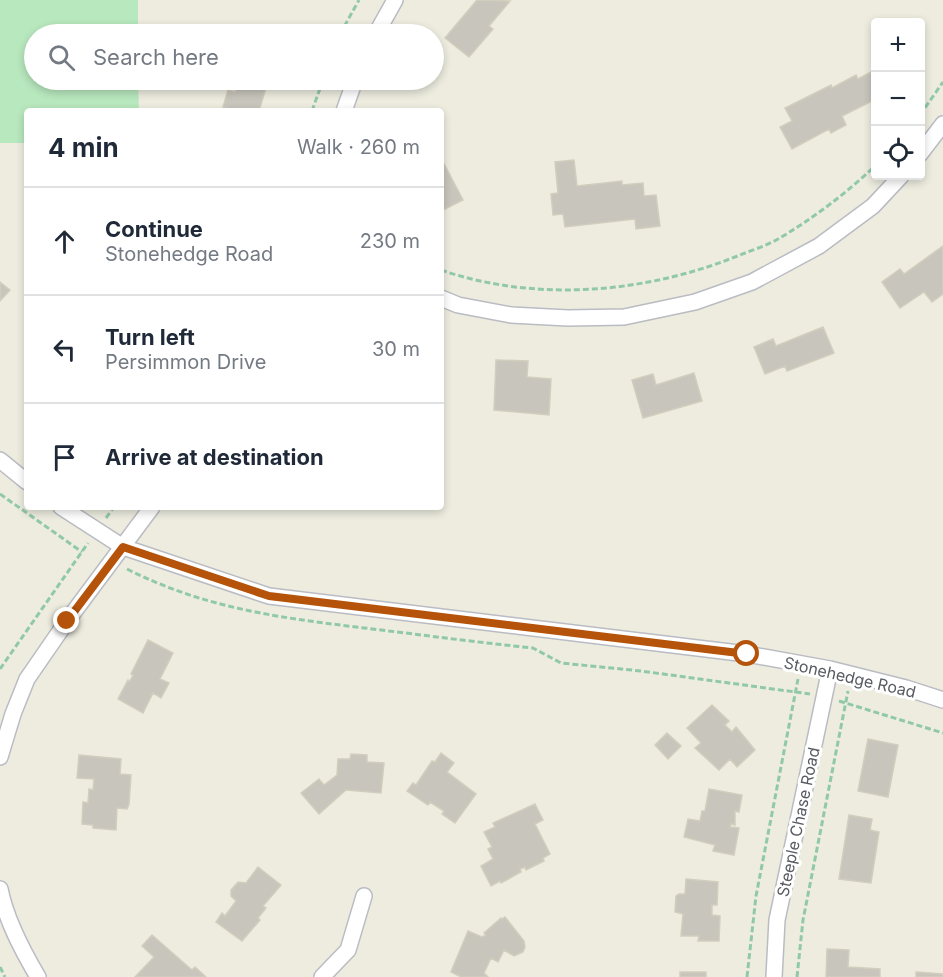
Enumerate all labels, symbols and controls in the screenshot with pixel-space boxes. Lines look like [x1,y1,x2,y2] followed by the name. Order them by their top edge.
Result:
[871,18,925,180] map controls
[871,18,925,72] button: +
[24,24,444,90] search box
[45,41,78,74] icon: search
[93,44,219,70] text: Search here
[871,72,925,126] button: −
[871,126,925,180] button: locate
[48,132,119,163] text: 4 min
[297,135,420,159] text: Walk · 260 m
[105,216,203,242] text: Continue
[48,225,81,258] icon: ahead
[360,229,420,253] text: 230 m
[105,242,273,266] text: Stonehedge Road
[105,324,195,350] text: Turn left
[48,333,81,366] icon: left
[372,337,420,361] text: 30 m
[105,350,266,374] text: Persimmon Drive
[48,441,81,474] icon: arrive
[105,444,324,470] text: Arrive at destination
[53,607,79,633] route end
[733,640,759,666] route start
[782,652,918,702] street label: Stonehedge Road
[772,745,824,899] street label: Steeple Chase Road

